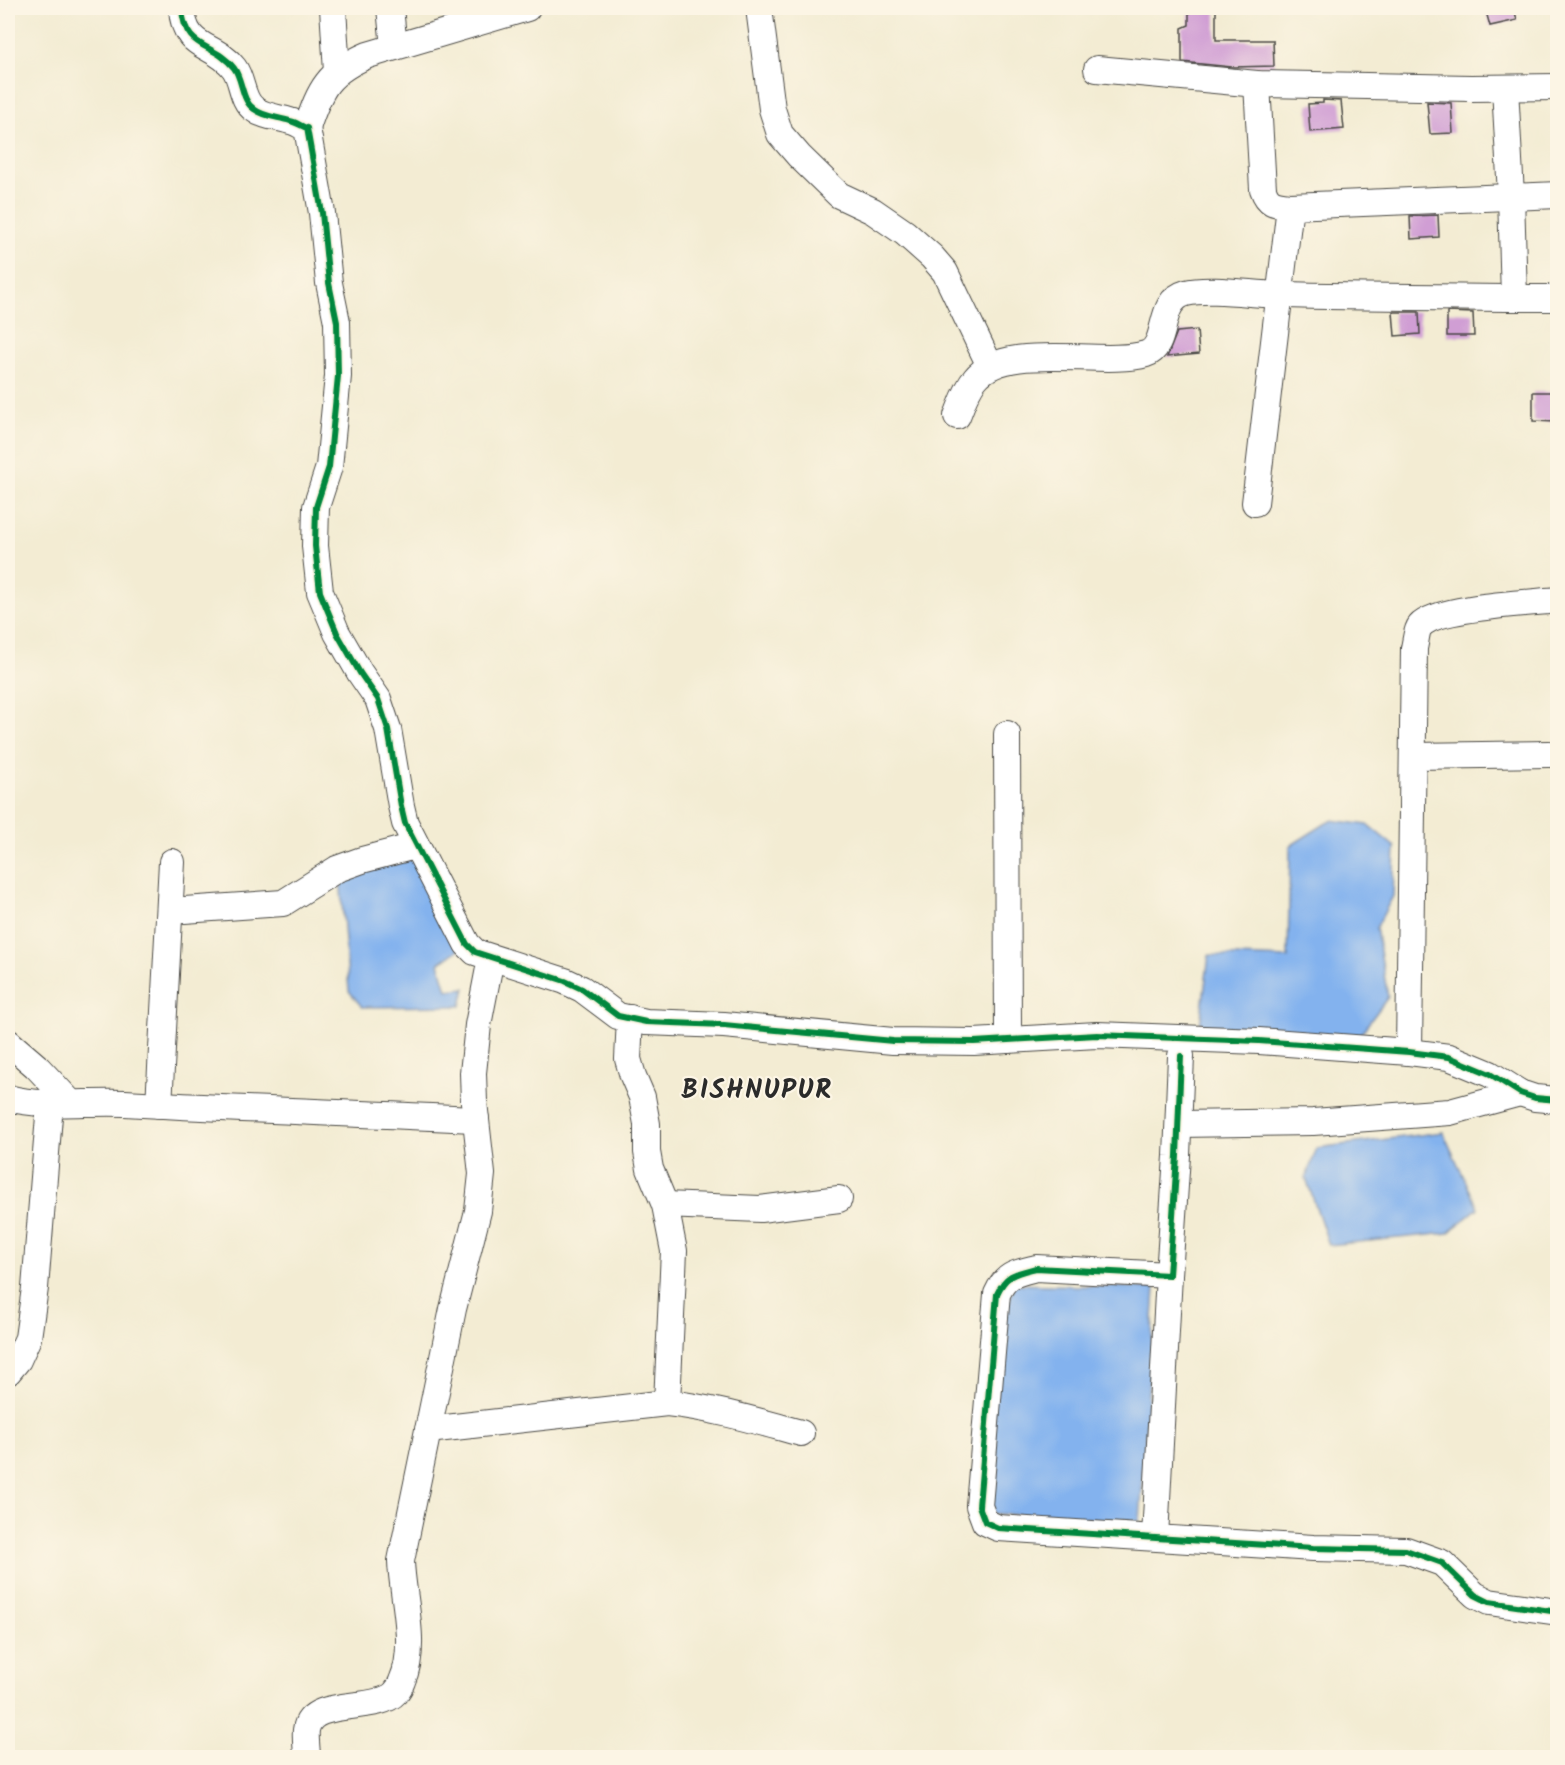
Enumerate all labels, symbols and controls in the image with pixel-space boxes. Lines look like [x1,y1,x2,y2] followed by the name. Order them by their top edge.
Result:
[681,1069,833,1112] district label: BISHNUPUR

